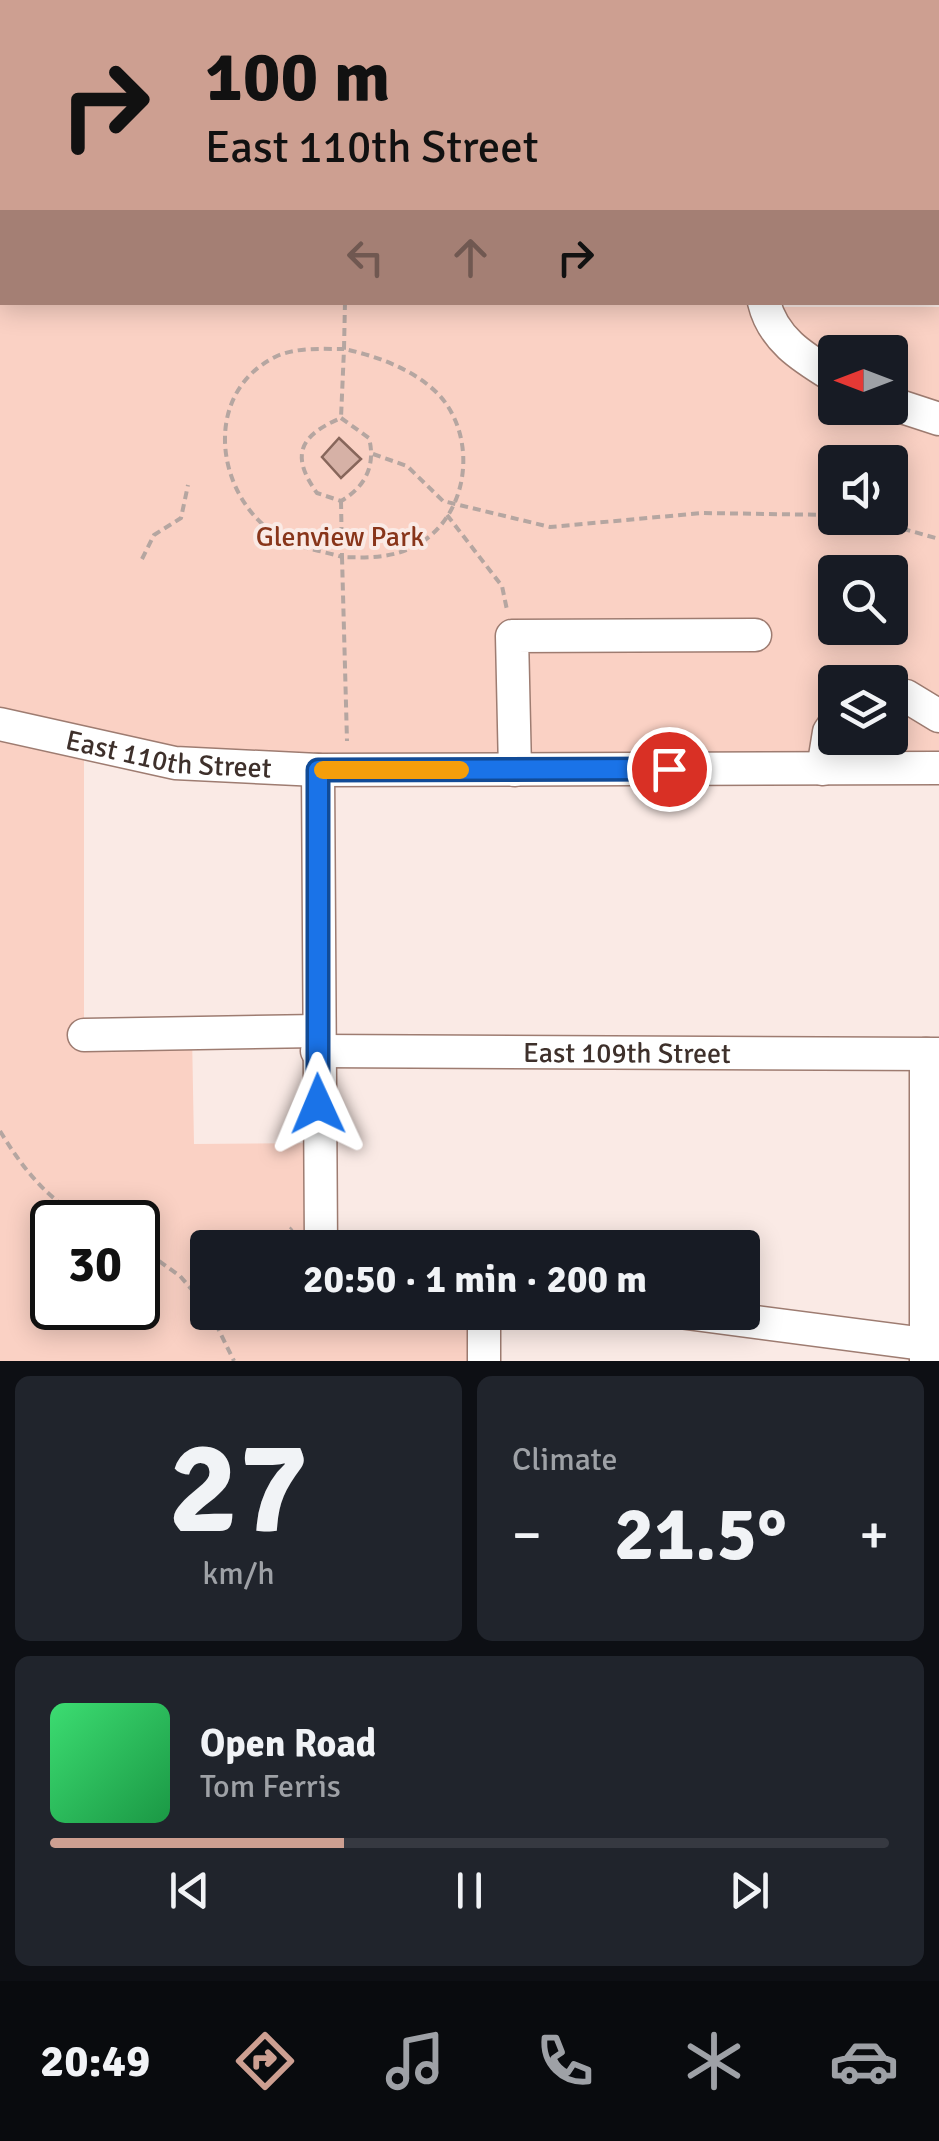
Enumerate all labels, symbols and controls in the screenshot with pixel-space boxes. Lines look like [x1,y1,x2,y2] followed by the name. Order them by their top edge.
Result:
[205,34,390,120] text: 100 m
[40,40,170,170] icon: right
[205,120,539,175] text: East 110th Street
[338,230,393,285] icon: left
[443,230,498,285] icon: ahead
[548,230,603,285] icon: right
[818,335,908,425] north arrow
[818,335,908,755] map controls
[818,445,908,535] button: sound
[256,520,424,554] park label: Glenview Park
[818,555,908,645] button: search
[818,665,908,755] button: layers
[63,723,272,786] street label: East 110th Street
[627,727,712,812] pin
[642,742,697,797] icon: arrive
[523,1036,731,1071] street label: East 109th Street
[266,1052,370,1156] position arrow
[30,1200,160,1330] speed limit sign: 30
[303,1256,647,1303] text: 20:50 · 1 min · 200 m
[168,1409,309,1569] text: 27
[512,1440,618,1479] text: Climate
[614,1488,787,1581] text: 21.5°
[512,1501,542,1569] text: −
[859,1501,889,1569] text: +
[202,1554,275,1593] text: km/h
[200,1720,376,1767] text: Open Road
[200,1767,341,1806] text: Tom Ferris
[162,1863,217,1918] icon: previous
[442,1863,497,1918] icon: pause
[722,1863,777,1918] icon: next
[230,2026,300,2096] icon: directions
[380,2026,450,2096] icon: music
[530,2026,600,2096] icon: phone
[679,2026,749,2096] icon: climate
[829,2026,899,2096] icon: car
[40,2034,150,2089] text: 20:49

